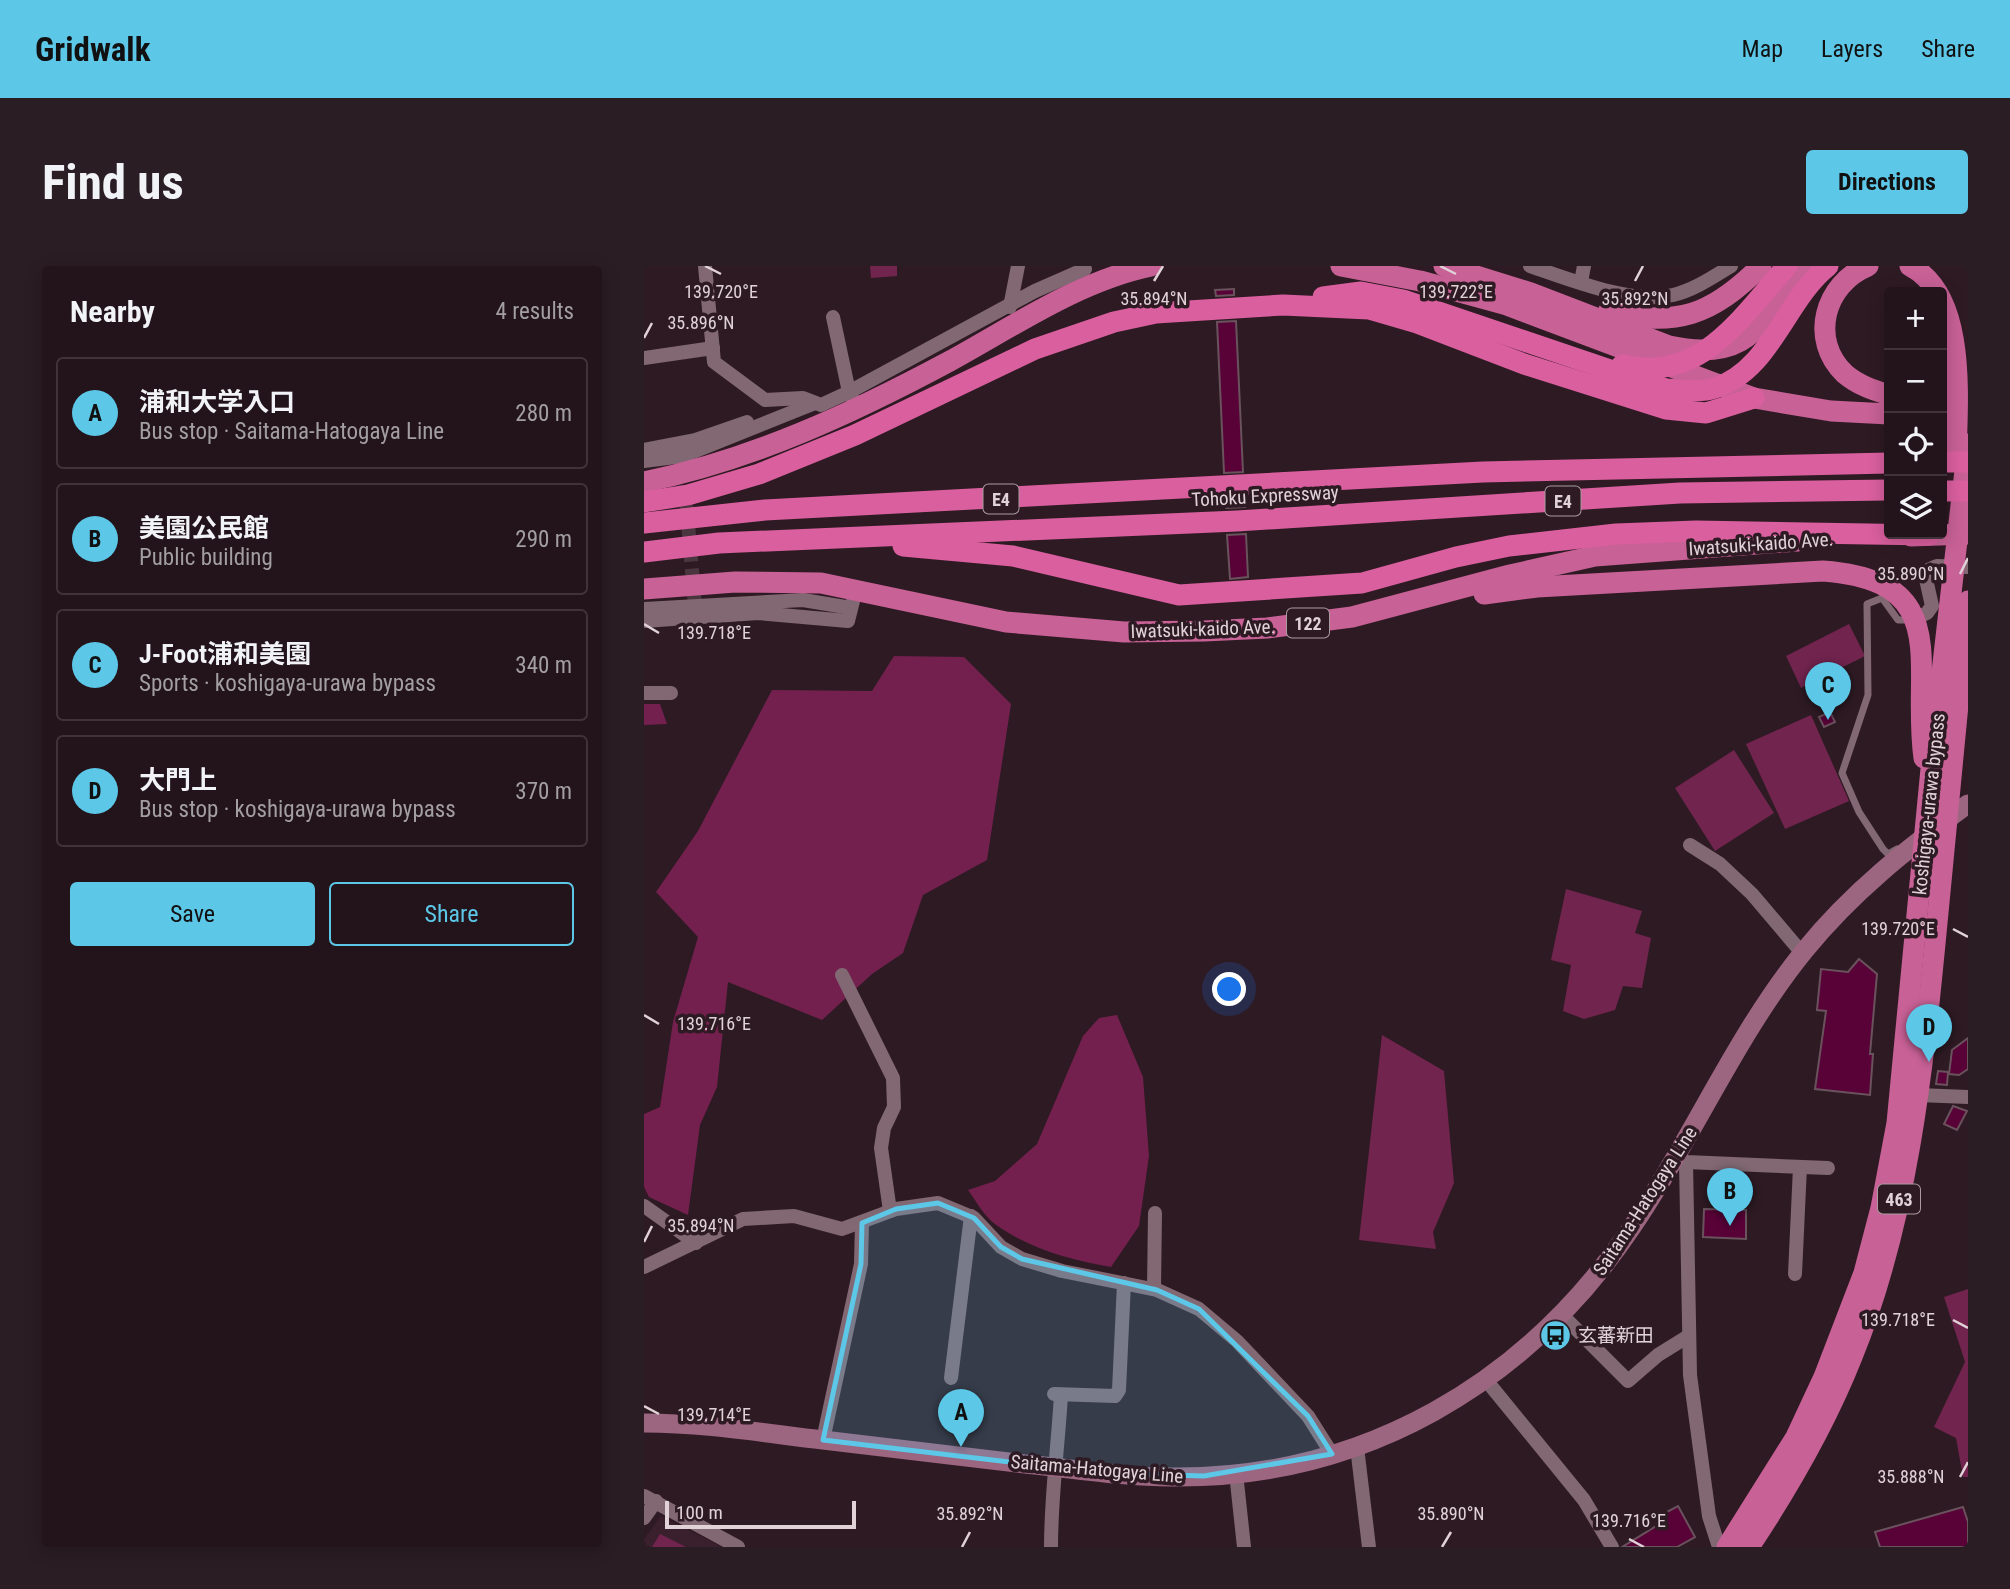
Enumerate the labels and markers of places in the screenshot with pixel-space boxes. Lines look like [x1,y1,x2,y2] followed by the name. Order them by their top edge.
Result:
[1805,662,1851,720] pin: C
[1906,1004,1952,1062] pin: D
[1707,1168,1753,1226] pin: B
[1538,1318,1572,1352] bus stop icon: 玄蕃新田
[1578,1324,1654,1347] place label: 玄蕃新田
[938,1389,984,1447] pin: A

